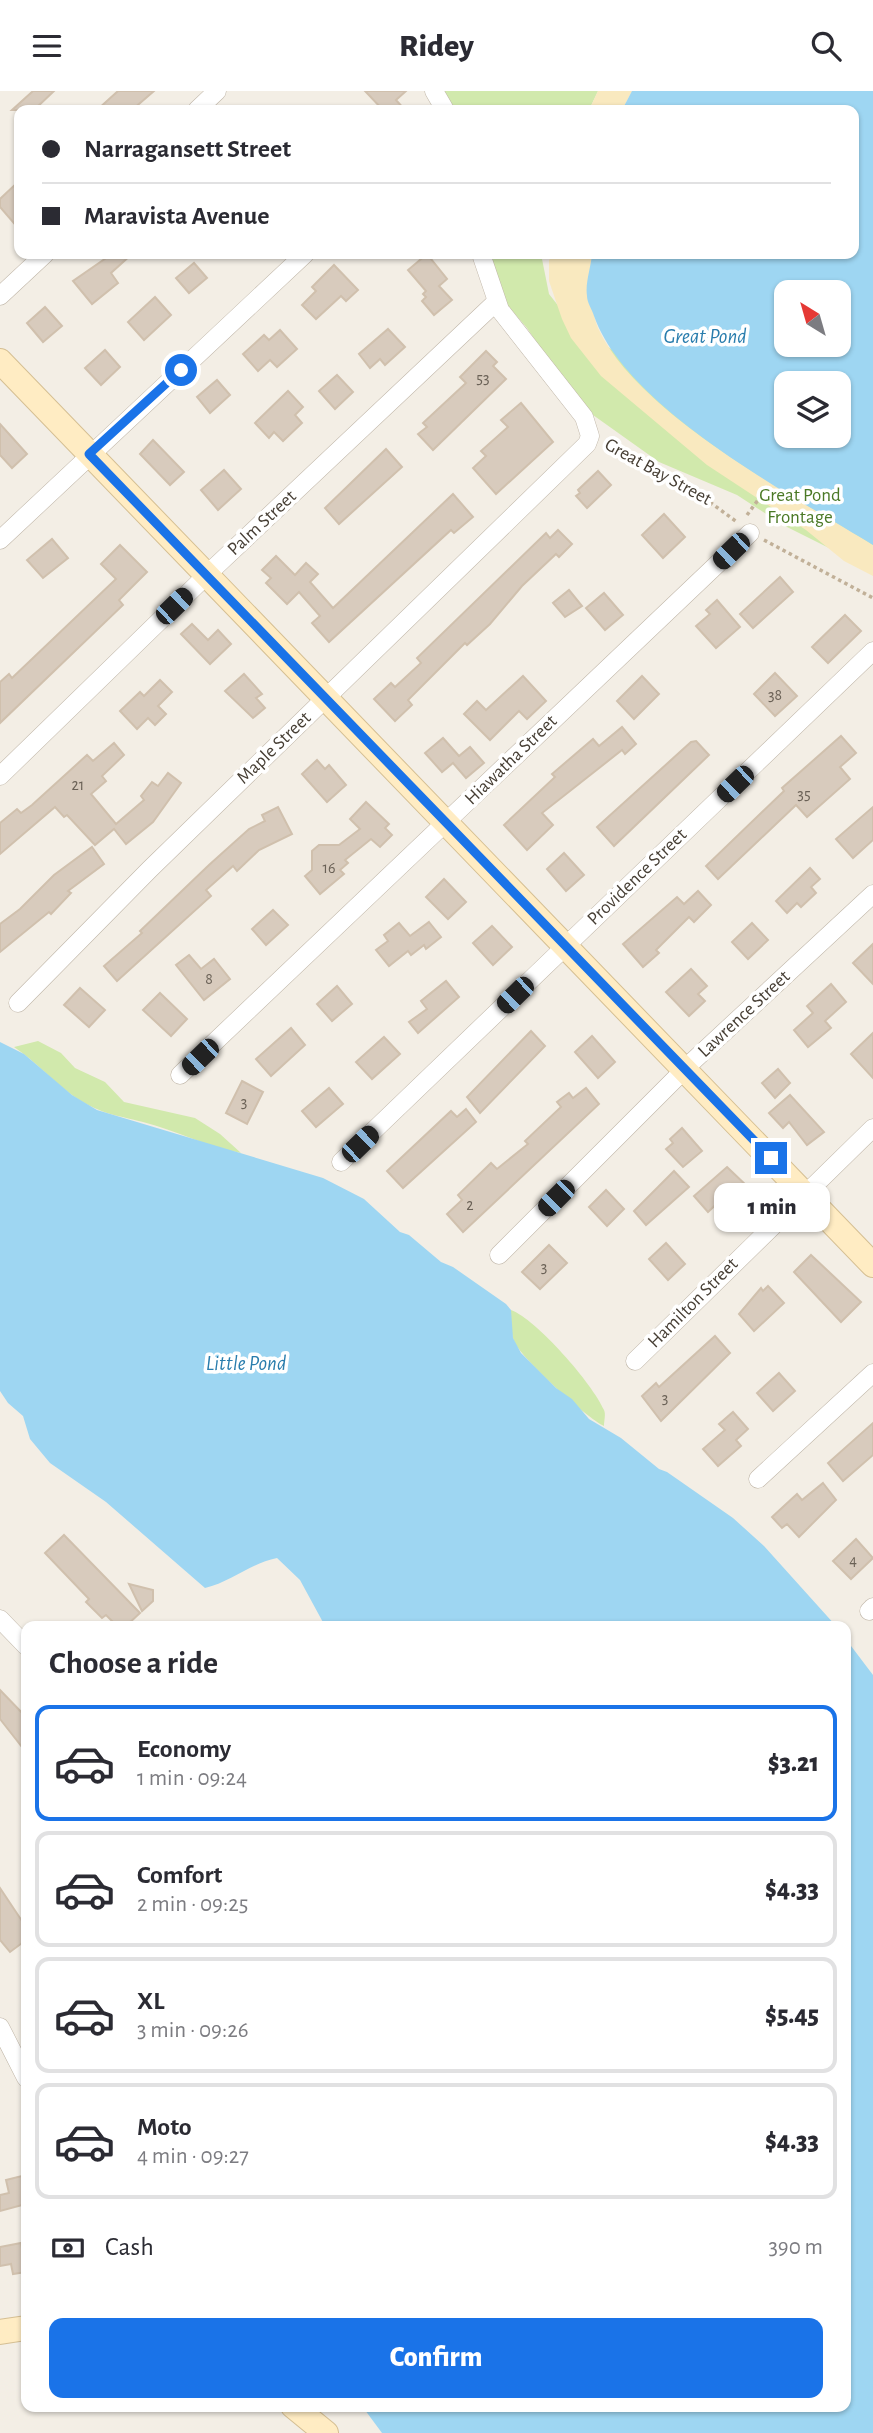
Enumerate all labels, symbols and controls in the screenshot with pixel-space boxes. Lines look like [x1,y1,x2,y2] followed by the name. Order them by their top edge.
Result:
[28,27,66,65] icon: menu
[807,27,845,65] icon: search
[399,30,474,62] text: Ridey
[84,136,291,162] text: Narragansett Street
[84,203,270,229] text: Maravista Avenue
[774,280,850,357] north arrow
[774,280,851,448] map controls
[664,326,746,347] water label: Great Pond
[165,354,197,386] route start
[476,370,490,386] house number: 53
[774,371,851,448] button: layers
[602,435,714,509] street label: Great Bay Street
[759,486,841,527] park label: Great Pond Frontage
[224,487,300,559] street label: Palm Street
[709,529,754,573] car
[152,584,197,628] car
[768,687,782,703] house number: 38
[233,708,315,788] street label: Maple Street
[461,711,561,809] street label: Hiawatha Street
[713,762,758,806] car
[72,777,84,793] house number: 21
[797,786,811,802] house number: 35
[584,825,690,929] street label: Providence Street
[322,860,336,876] house number: 16
[694,967,794,1061] street label: Lawrence Street
[205,971,213,987] house number: 8
[493,973,538,1017] car
[178,1035,223,1079] car
[241,1094,247,1110] house number: 3
[338,1122,383,1166] car
[755,1142,787,1174] route end
[534,1176,579,1220] car
[713,1183,829,1231] callout: 1 min
[748,1196,796,1219] text: 1 min
[466,1197,474,1213] house number: 2
[644,1254,742,1352] street label: Hamilton Street
[541,1259,547,1275] house number: 3
[206,1353,286,1374] water label: Little Pond
[662,1390,668,1406] house number: 3
[849,1552,857,1568] house number: 4
[49,1647,218,1679] text: Choose a ride
[53,1732,116,1795] icon: car
[137,1736,231,1762] text: Economy
[768,1750,819,1776] text: $3.21
[137,1767,247,1790] text: 1 min · 09:24
[53,1858,116,1921] icon: car
[137,1862,222,1888] text: Comfort
[765,1876,819,1902] text: $4.33
[137,1893,248,1916] text: 2 min · 09:25
[53,1984,116,2047] icon: car
[137,1988,164,2014] text: XL
[765,2002,819,2028] text: $5.45
[137,2019,248,2042] text: 3 min · 09:26
[53,2110,116,2173] icon: car
[137,2114,192,2140] text: Moto
[765,2128,819,2154] text: $4.33
[137,2145,249,2168] text: 4 min · 09:27
[49,2229,87,2267] icon: cash
[105,2234,154,2260] text: Cash
[768,2236,823,2259] text: 390 m
[49,2318,823,2398] button: Confirm

